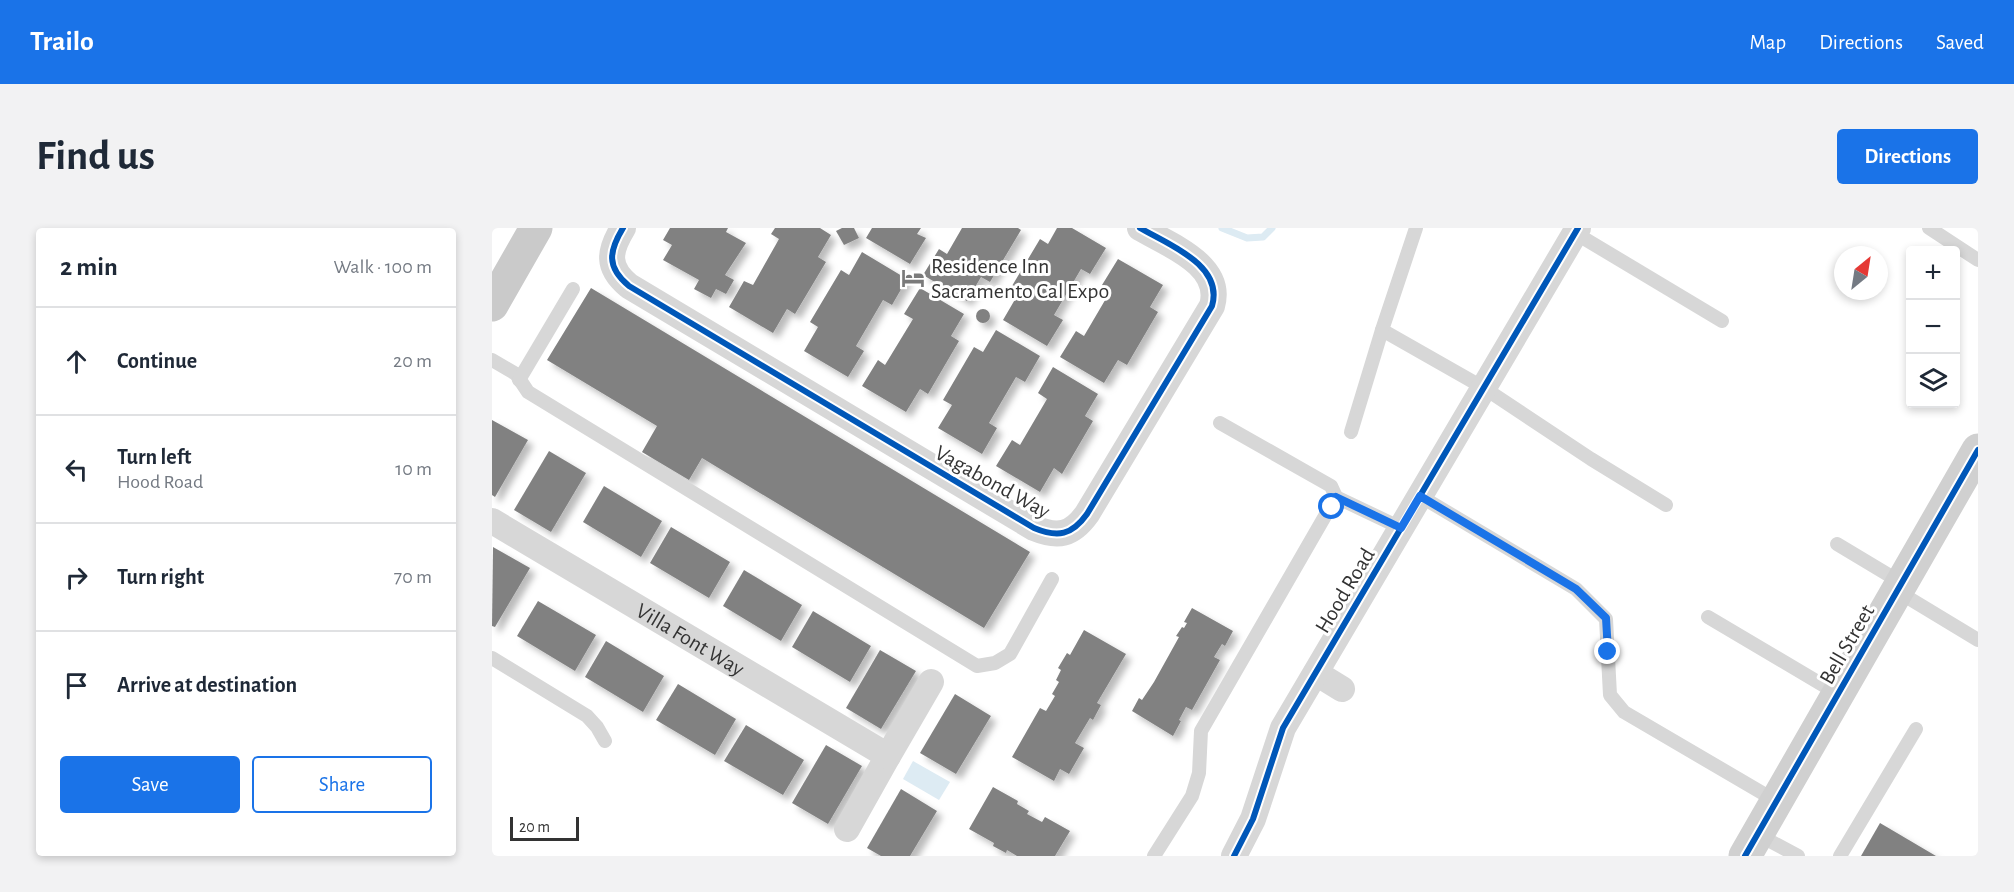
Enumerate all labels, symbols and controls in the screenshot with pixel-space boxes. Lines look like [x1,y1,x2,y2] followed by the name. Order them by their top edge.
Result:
[30,28,94,56] text: Trailo
[1750,32,1786,53] text: Map
[1819,32,1903,53] text: Directions
[1936,32,1984,53] text: Saved
[1837,129,1978,184] button: Directions
[36,135,155,177] text: Find us
[1834,246,1888,300] north arrow
[1906,246,1960,408] map controls
[1906,246,1960,300] button: +
[60,254,118,280] text: 2 min
[931,255,1109,302] place label: Residence Inn Sacramento Cal Expo
[333,257,432,277] text: Walk · 100 m
[900,265,926,291] hotel icon: Residence Inn Sacramento Cal Expo
[1906,300,1960,354] button: −
[60,345,93,378] icon: ahead
[117,350,197,372] text: Continue
[393,351,432,371] text: 20 m
[1906,354,1960,408] button: layers
[931,441,1054,523] street label: Vagabond Way
[117,446,191,468] text: Turn left
[60,453,93,486] icon: left
[395,459,432,479] text: 10 m
[117,472,203,492] text: Hood Road
[1318,493,1344,519] route start
[1311,544,1379,637] street label: Hood Road
[60,561,93,594] icon: right
[117,566,204,588] text: Turn right
[394,567,432,587] text: 70 m
[632,599,749,681] street label: Villa Font Way
[1815,601,1878,688] street label: Bell Street
[1594,638,1620,664] route end
[60,669,93,702] icon: arrive
[117,674,297,696] text: Arrive at destination
[60,756,240,813] button: Save
[252,756,432,813] button: Share
[510,814,579,842] scale bar
[519,819,550,835] text: 20 m

